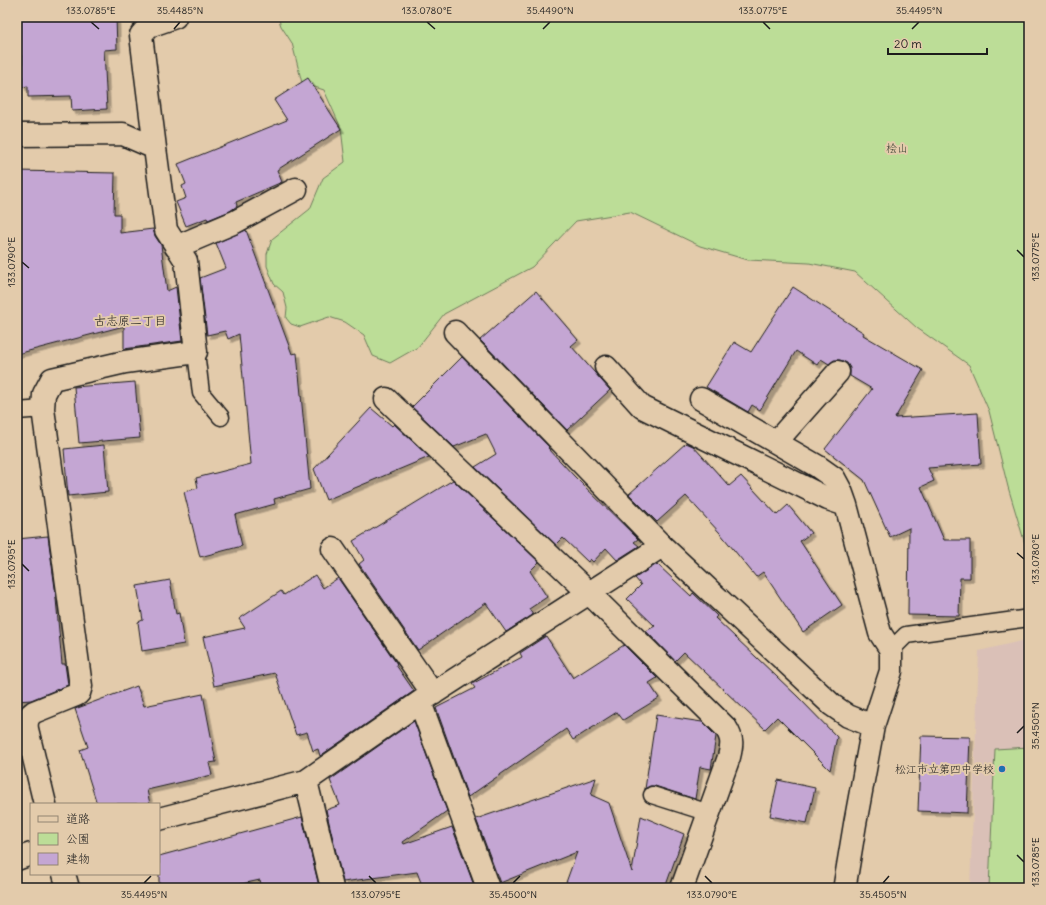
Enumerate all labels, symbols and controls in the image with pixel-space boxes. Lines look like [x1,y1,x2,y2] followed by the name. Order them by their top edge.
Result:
[66,4,116,17] text: 133.0785°E
[157,4,203,17] text: 35.4485°N
[402,4,452,17] text: 133.0780°E
[526,4,574,17] text: 35.4490°N
[739,4,787,17] text: 133.0775°E
[896,4,942,17] text: 35.4495°N
[888,30,987,56] scale bar
[894,36,922,51] text: 20 m
[886,141,908,155] park label: 桧山
[1029,233,1042,281] text: 133.0775°E
[5,237,18,287] text: 133.0790°E
[94,313,166,328] district label: 古志原二丁目
[1029,534,1042,584] text: 133.0780°E
[5,539,18,589] text: 133.0795°E
[1029,702,1042,750] text: 35.4505°N
[895,762,994,776] place label: 松江市立第四中学校
[997,764,1007,774] marker: 松江市立第四中学校
[30,803,160,875] legend
[66,811,90,826] text: 道路
[66,831,90,846] text: 公園
[1029,837,1042,887] text: 133.0785°E
[66,851,90,866] text: 建物
[121,888,167,901] text: 35.4495°N
[351,888,401,901] text: 133.0795°E
[489,888,537,901] text: 35.4500°N
[687,888,737,901] text: 133.0790°E
[859,888,907,901] text: 35.4505°N

